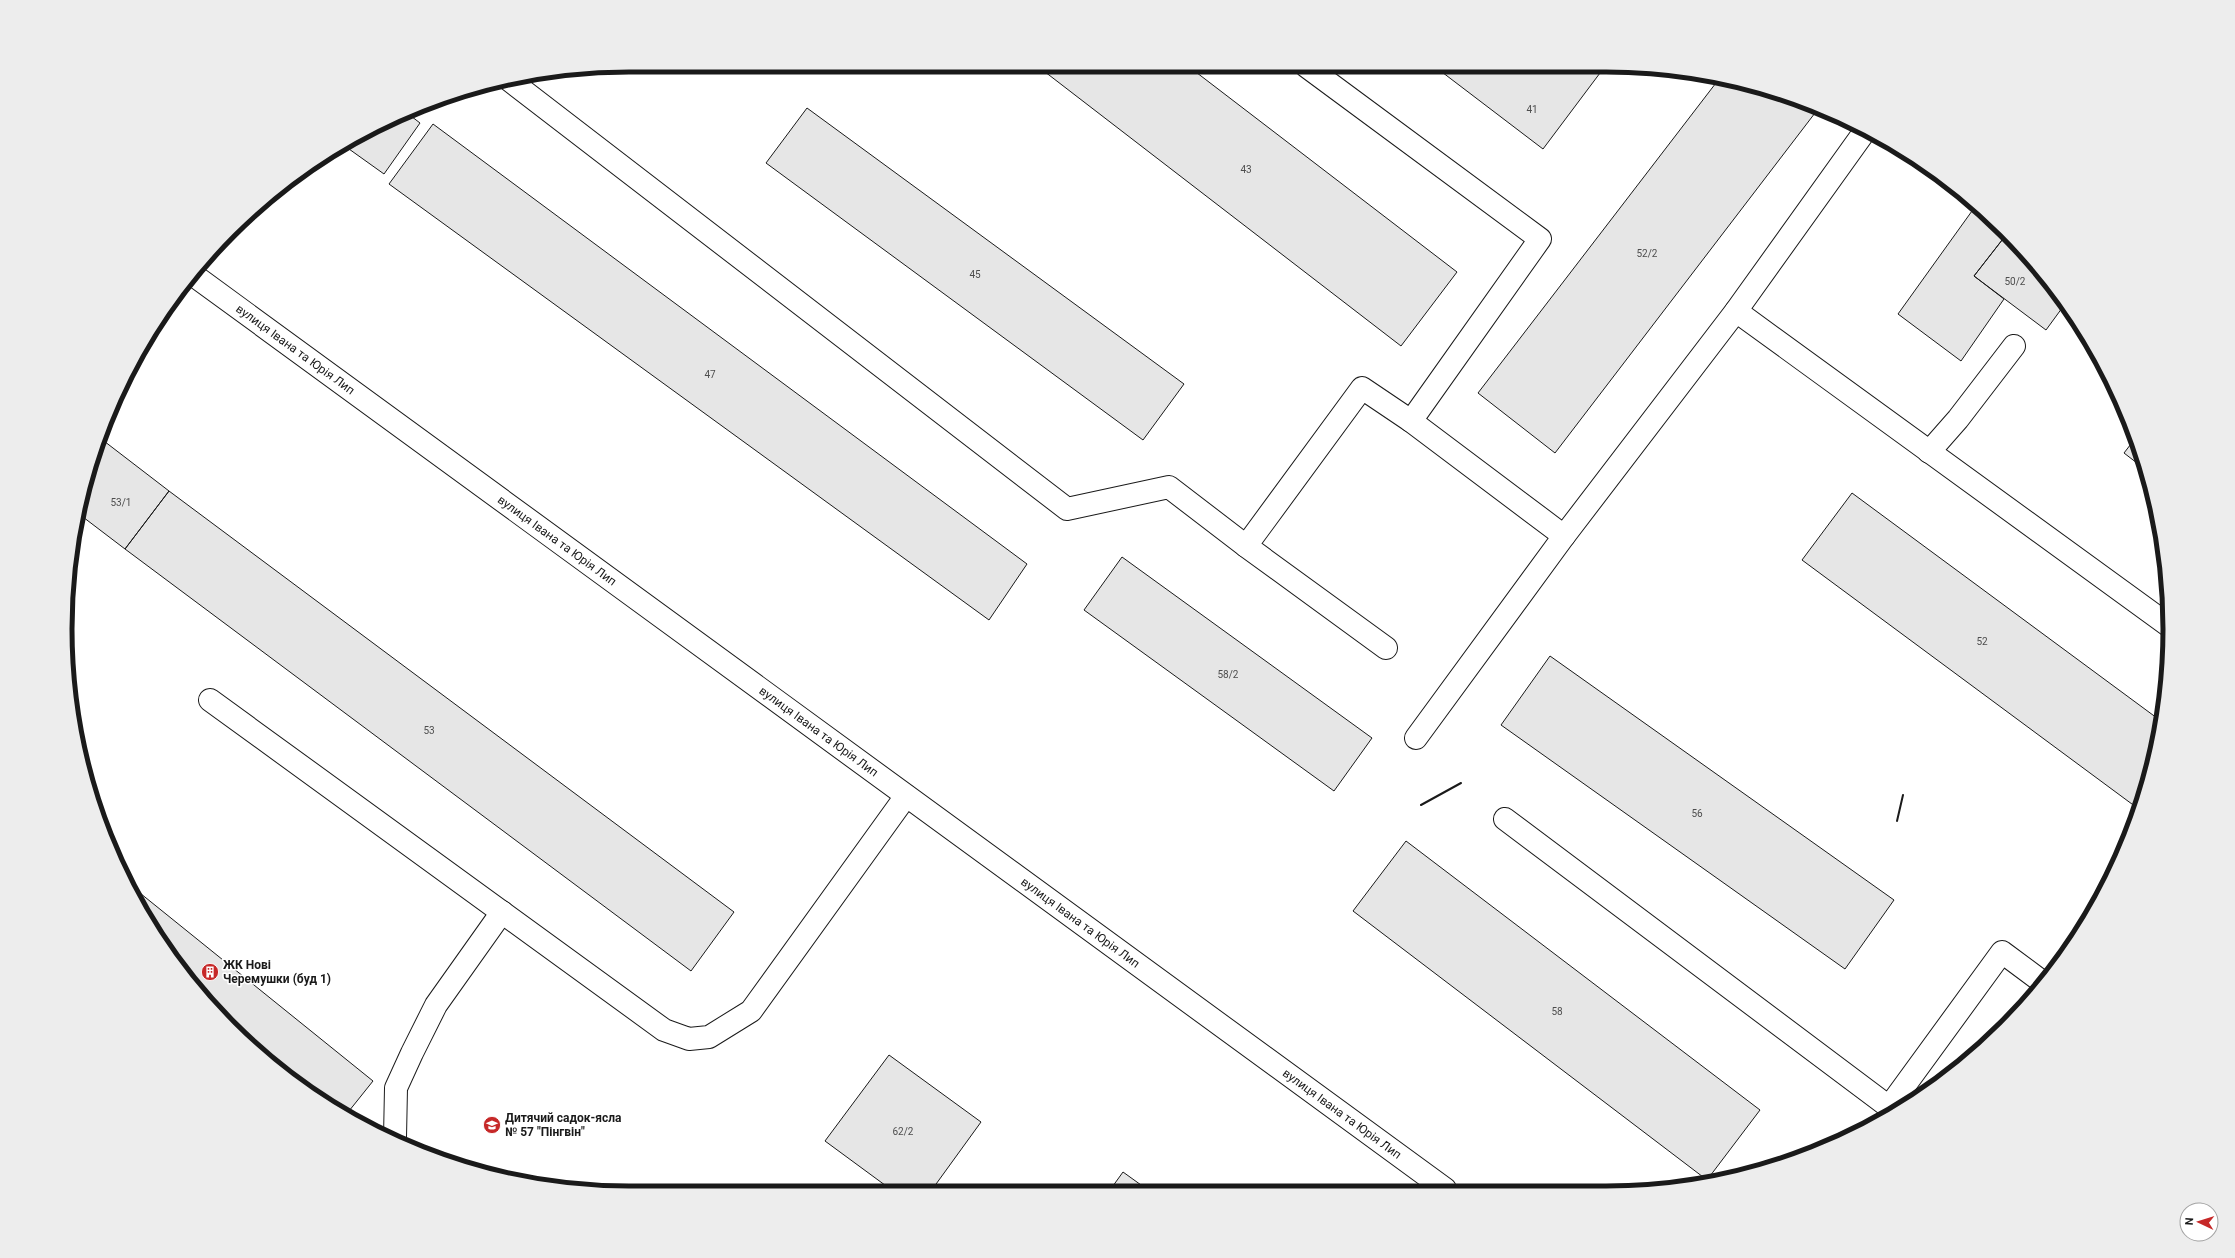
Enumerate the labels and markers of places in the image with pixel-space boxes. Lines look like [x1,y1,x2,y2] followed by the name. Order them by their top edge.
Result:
[223,958,331,986] place label: ЖК Нові Черемушки (буд 1)
[200,962,220,982] building icon: ЖК Нові Черемушки (буд 1)
[505,1111,622,1139] place label: Дитячий садок-ясла № 57 "Пінгвін"
[482,1115,502,1135] school or university icon: Дитячий садок-ясла № 57 "Пінгвін"

